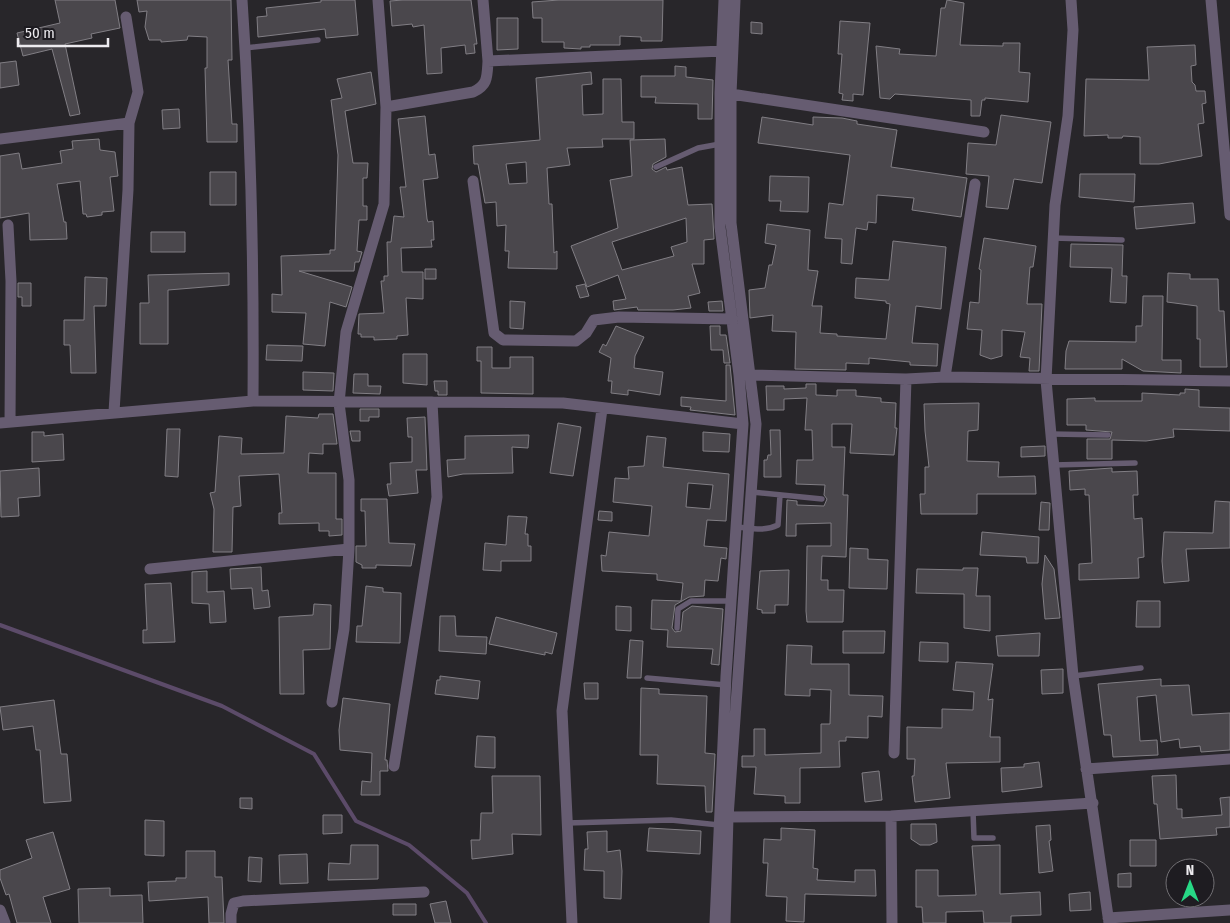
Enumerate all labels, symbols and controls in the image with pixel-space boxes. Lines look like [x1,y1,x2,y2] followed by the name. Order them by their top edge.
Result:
[18,15,108,47] scale bar
[25,24,55,42] text: 50 m
[1165,858,1215,908] north arrow
[1186,862,1194,879] text: N

